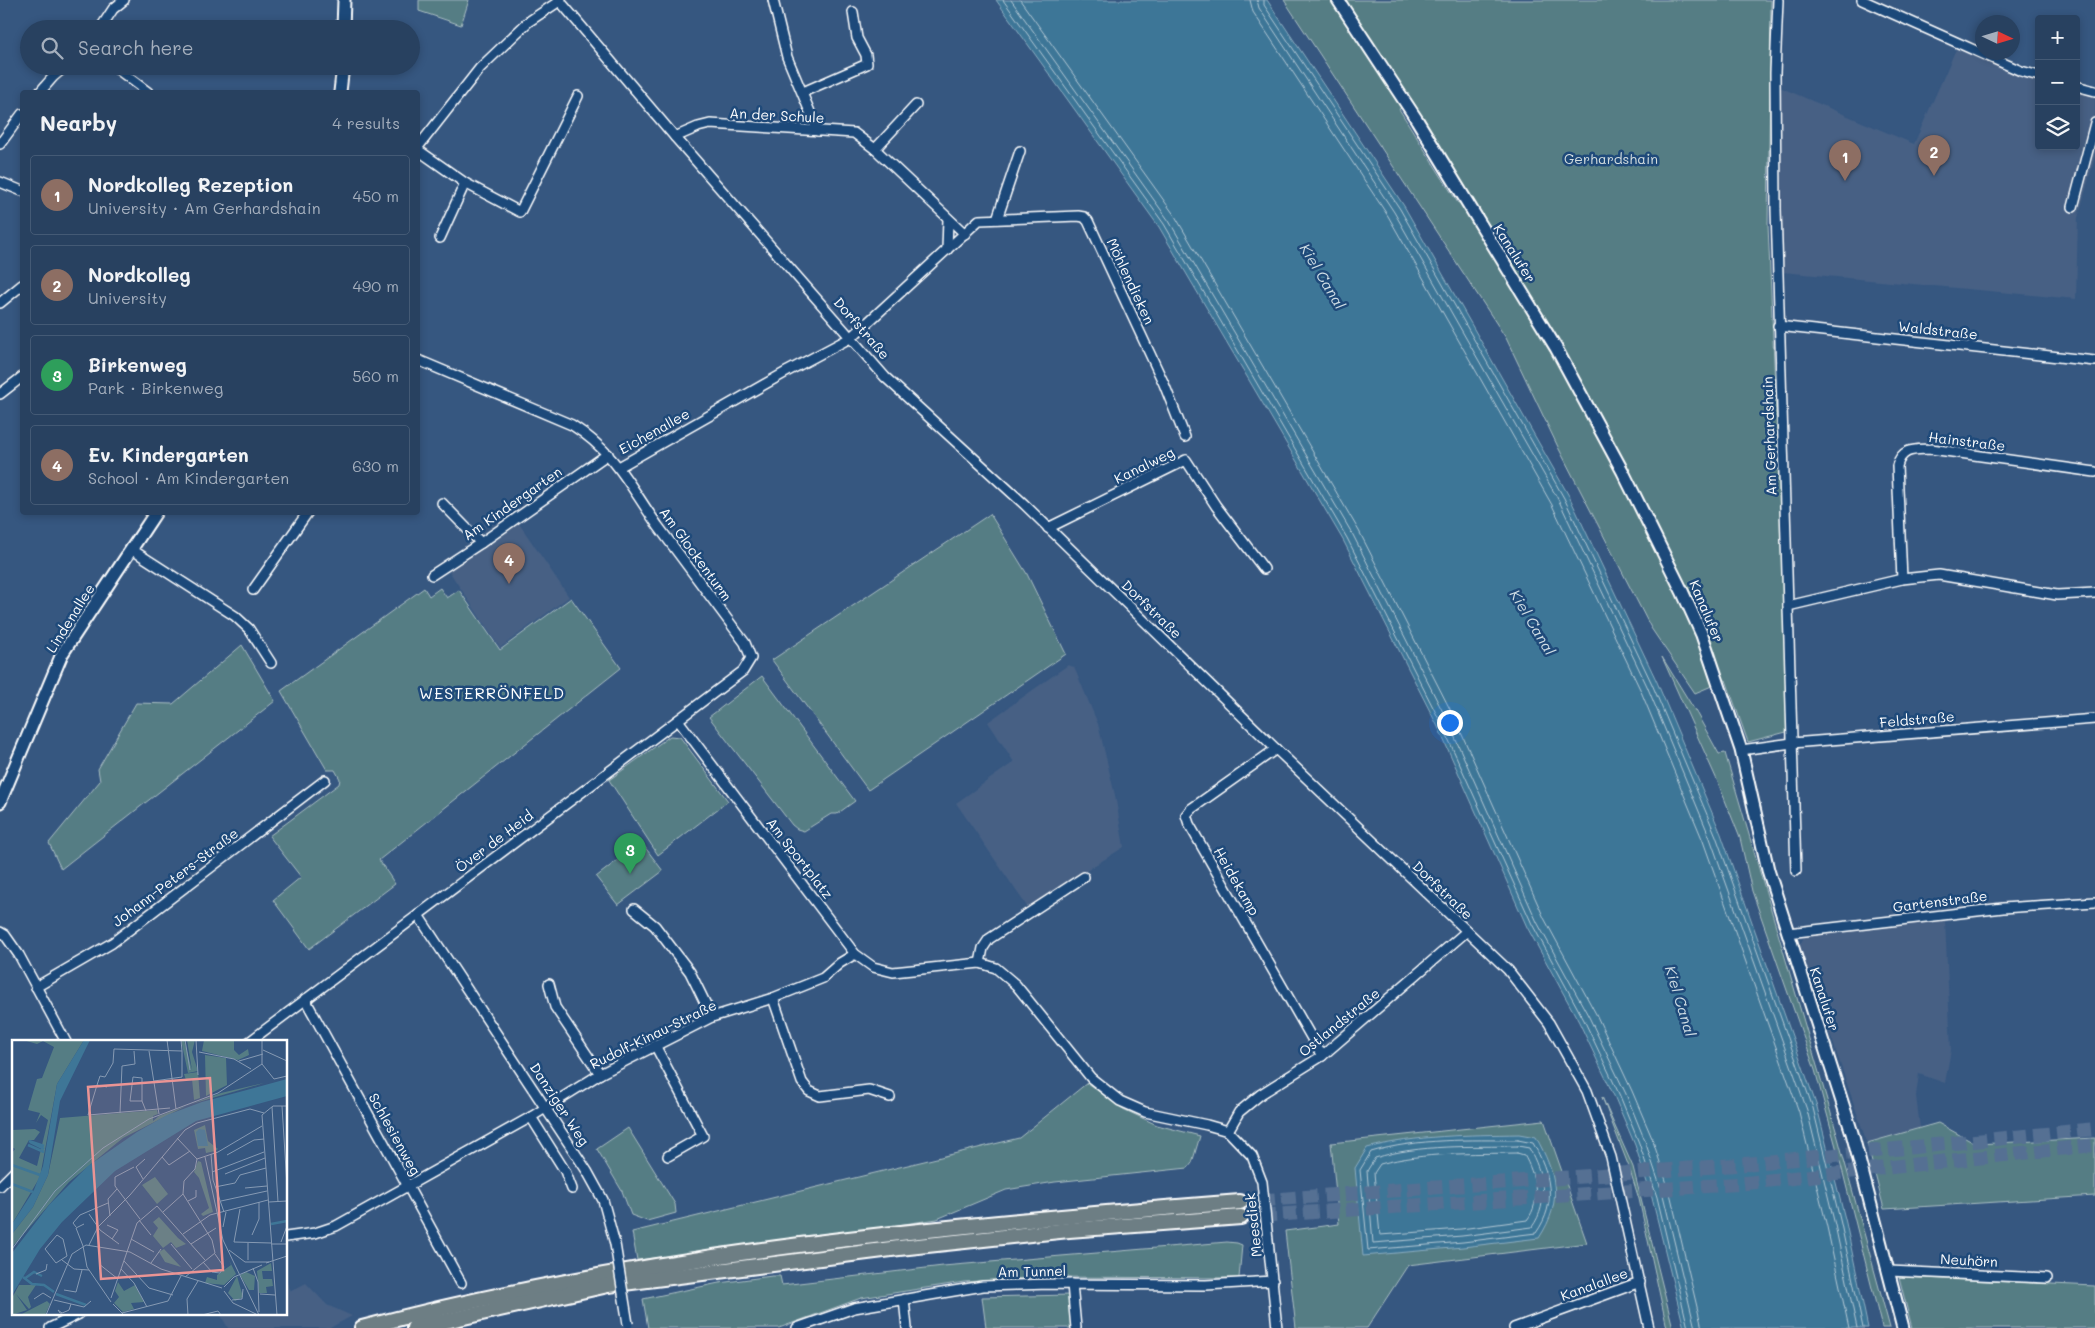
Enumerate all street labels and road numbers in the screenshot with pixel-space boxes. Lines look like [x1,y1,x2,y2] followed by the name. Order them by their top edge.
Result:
[729,103,825,127] street label: An der Schule
[1489,220,1541,286] street label: Kanalufer
[1103,235,1159,327] street label: Möhlendieken
[830,293,894,363] street label: Dorfstraße
[1897,316,1979,344] street label: Waldstraße
[1757,376,1781,496] street label: Am Gerhardshain
[615,404,693,458] street label: Eichenallee
[1928,427,2006,455] street label: Hainstraße
[1111,442,1177,488] street label: Kanalweg
[459,462,565,544] street label: Am Kindergarten
[656,503,736,605] street label: Am Glockenturm
[1118,576,1186,642] street label: Dorfstraße
[1685,577,1729,645] street label: Kanalufer
[41,580,99,656] street label: Lindenallee
[1879,706,1955,732] street label: Feldstraße
[451,806,537,876] street label: Över de Heid
[762,813,838,903] street label: Am Sportplatz
[108,823,242,931] street label: Johann-Peters-Straße
[1210,843,1264,919] street label: Heidekamp
[1409,857,1477,923] street label: Dorfstraße
[1892,886,1988,916] street label: Gartenstraße
[1806,965,1844,1033] street label: Kanalufer
[1294,983,1384,1061] street label: Ostlandstraße
[586,995,720,1073] street label: Rudolf-Kinau-Straße
[526,1059,594,1149] street label: Danziger Weg
[365,1089,425,1179] street label: Schlesienweg
[1240,1192,1266,1258] street label: Meesdiek
[1940,1249,1998,1271] street label: Neuhörn
[998,1261,1066,1281] street label: Am Tunnel
[1558,1263,1630,1305] street label: Kanalallee

